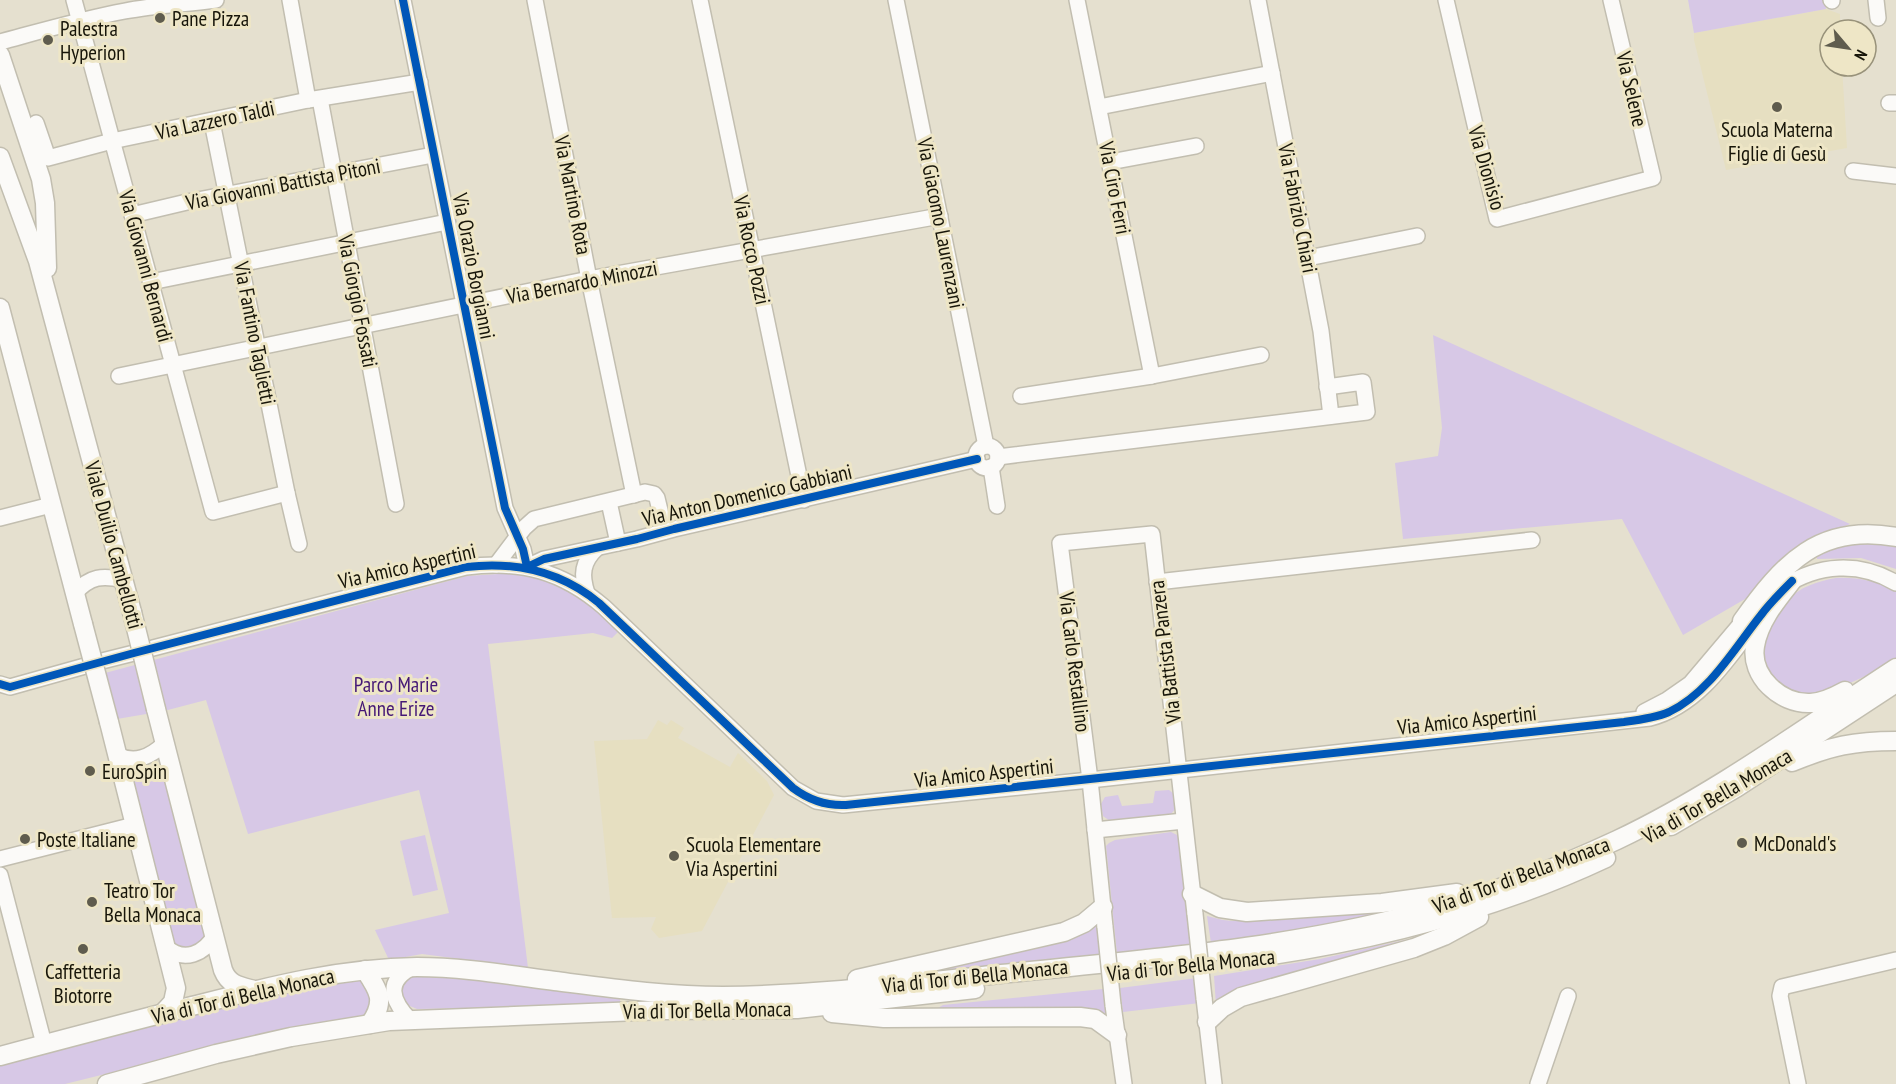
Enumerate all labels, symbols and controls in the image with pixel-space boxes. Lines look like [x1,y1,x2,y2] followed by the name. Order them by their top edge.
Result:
[172,5,249,32] place label: Pane Pizza
[153,11,167,25] marker: Pane Pizza
[60,15,126,66] place label: Palestra Hyperion
[1818,18,1878,78] north arrow
[41,33,55,47] marker: Palestra Hyperion
[1850,47,1872,64] text: N
[1610,48,1654,129] street label: Via Selene
[152,94,277,146] street label: Via Lazzero Taldi
[1770,100,1784,114] marker: Scuola Materna Figlie di Gesù
[1721,116,1833,167] place label: Scuola Materna Figlie di Gesù
[1462,122,1512,213] street label: Via Dionisio
[548,132,598,257] street label: Via Martino Rota
[911,134,971,311] street label: Via Giacomo Laurenzani
[1093,138,1137,237] street label: Via Ciro Ferri
[1272,140,1324,275] street label: Via Fabrizio Chiari
[183,152,383,216] street label: Via Giovanni Battista Pitoni
[112,186,179,345] street label: Via Giovanni Bernardi
[446,190,501,341] street label: Via Orazio Borgianni
[727,192,777,307] street label: Via Rocco Pozzi
[332,231,384,370] street label: Via Giorgio Fossati
[503,254,660,310] street label: Via Bernardo Minozzi
[228,258,282,407] street label: Via Fantino Taglietti
[78,457,149,632] street label: Viale Duilio Cambellotti
[638,458,855,533] street label: Via Anton Domenico Gabbiani
[335,537,478,595] street label: Via Amico Aspertini
[1143,579,1187,726] street label: Via Battista Panzera
[1053,589,1097,734] street label: Via Carlo Restallino
[354,671,438,722] park label: Parco Marie Anne Erize
[1395,699,1538,741] street label: Via Amico Aspertini
[1636,742,1797,850] street label: Via di Tor Bella Monaca
[912,752,1055,794] street label: Via Amico Aspertini
[102,758,167,785] place label: EuroSpin
[83,764,97,778] marker: EuroSpin
[37,826,136,853] place label: Poste Italiane
[1428,830,1613,920] street label: Via di Tor di Bella Monaca
[1754,830,1836,857] place label: McDonald's
[685,831,821,882] place label: Scuola Elementare Via Aspertini
[18,832,32,846] marker: Poste Italiane
[1735,836,1749,850] marker: McDonald's
[667,849,681,863] marker: Scuola Elementare Via Aspertini
[104,877,201,928] place label: Teatro Tor Bella Monaca
[85,895,99,909] marker: Teatro Tor Bella Monaca
[76,942,90,956] marker: Caffetteria Biotorre
[1105,943,1276,987] street label: Via di Tor Bella Monaca
[880,953,1069,999] street label: Via di Tor di Bella Monaca
[45,958,121,1009] place label: Caffetteria Biotorre
[148,962,337,1030] street label: Via di Tor di Bella Monaca
[622,995,791,1025] street label: Via di Tor Bella Monaca

